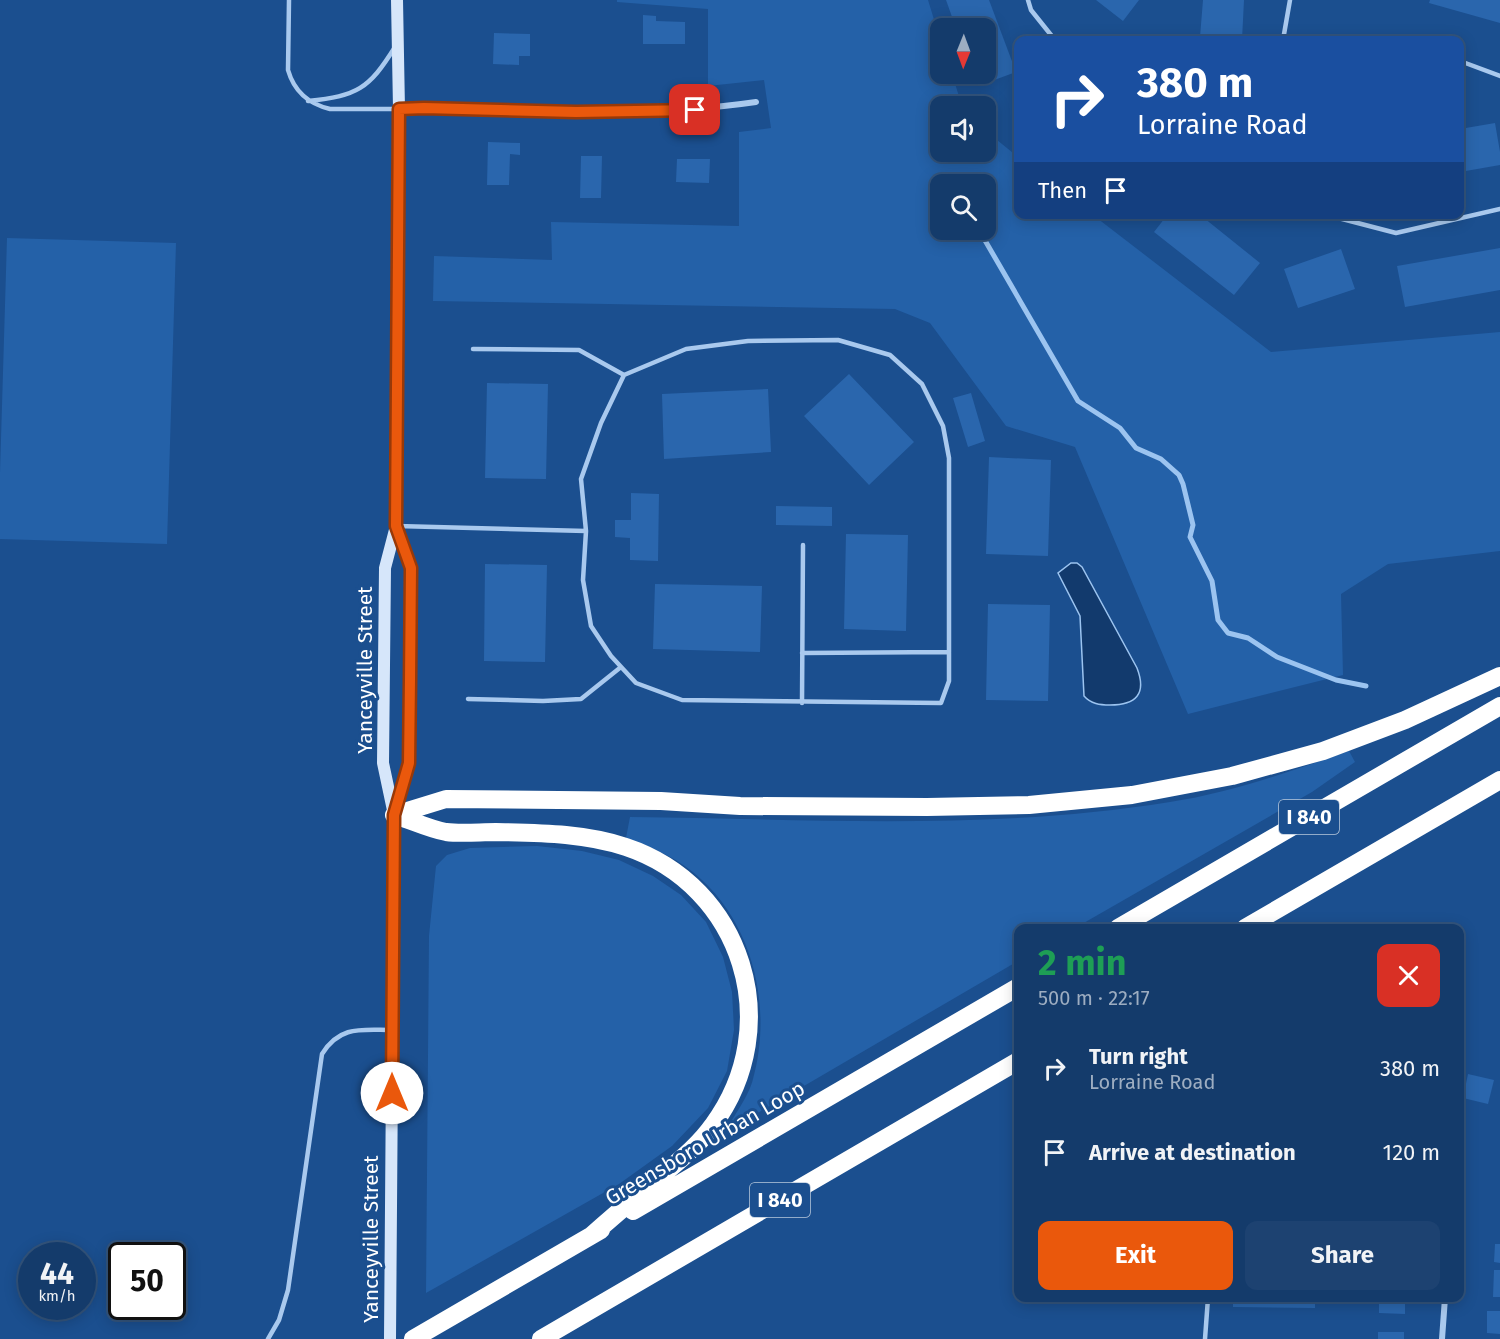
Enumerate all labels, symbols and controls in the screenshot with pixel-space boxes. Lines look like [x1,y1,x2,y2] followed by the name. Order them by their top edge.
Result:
[930,18,996,84] north arrow
[930,18,996,240] map controls
[1137,58,1253,108] text: 380 m
[1038,60,1116,138] icon: right
[669,84,720,135] pin
[678,93,711,126] icon: arrive
[930,96,996,162] button: sound
[1137,109,1308,141] text: Lorraine Road
[930,174,996,240] button: search
[1099,174,1132,207] icon: arrive
[1038,177,1087,204] text: Then
[352,586,378,754] street label: Yanceyville Street
[1279,800,1339,834] road number: I 840
[1038,941,1127,985] text: 2 min
[1377,944,1440,1007] button: close
[1038,986,1150,1010] text: 500 m · 22:17
[1089,1043,1188,1070] text: Turn right
[1038,1052,1071,1085] icon: right
[1380,1055,1440,1082] text: 380 m
[360,1061,424,1125] position arrow
[1089,1070,1215,1094] text: Lorraine Road
[601,1075,809,1211] street label: Greensboro Urban Loop
[1038,1136,1071,1169] icon: arrive
[1089,1139,1296,1166] text: Arrive at destination
[1383,1139,1440,1166] text: 120 m
[358,1155,384,1323] street label: Yanceyville Street
[750,1183,810,1217] road number: I 840
[1038,1221,1233,1290] button: Exit
[1245,1221,1440,1290] button: Share
[108,1242,186,1320] speed limit sign: 50
[40,1256,74,1292] text: 44
[38,1287,76,1305] text: km/h

